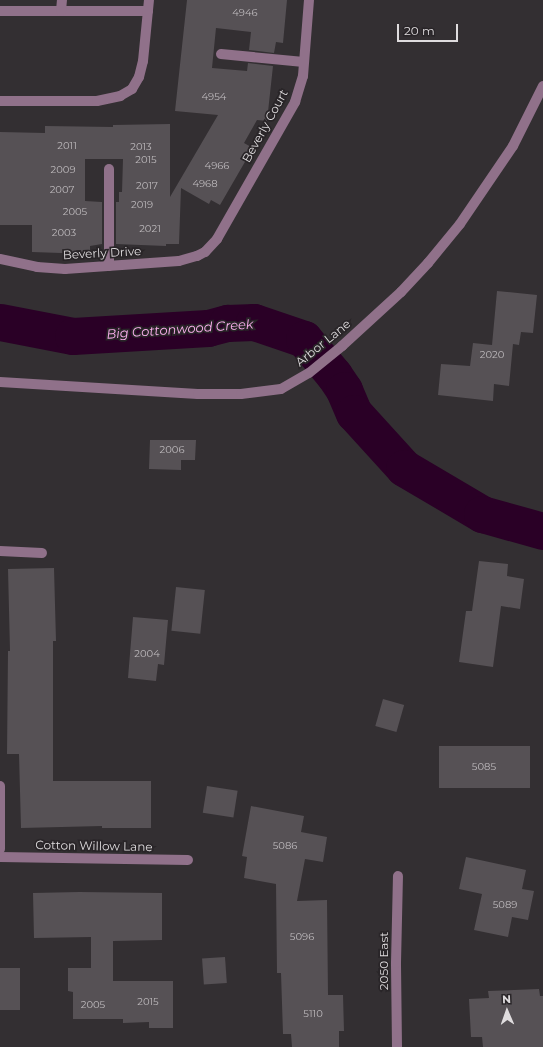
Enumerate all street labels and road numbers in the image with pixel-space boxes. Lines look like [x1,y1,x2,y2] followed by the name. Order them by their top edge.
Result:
[239,87,291,165] street label: Beverly Court
[62,244,142,262] street label: Beverly Drive
[293,316,353,370] street label: Arbor Lane
[35,838,153,854] street label: Cotton Willow Lane
[377,932,391,990] street label: 2050 East

